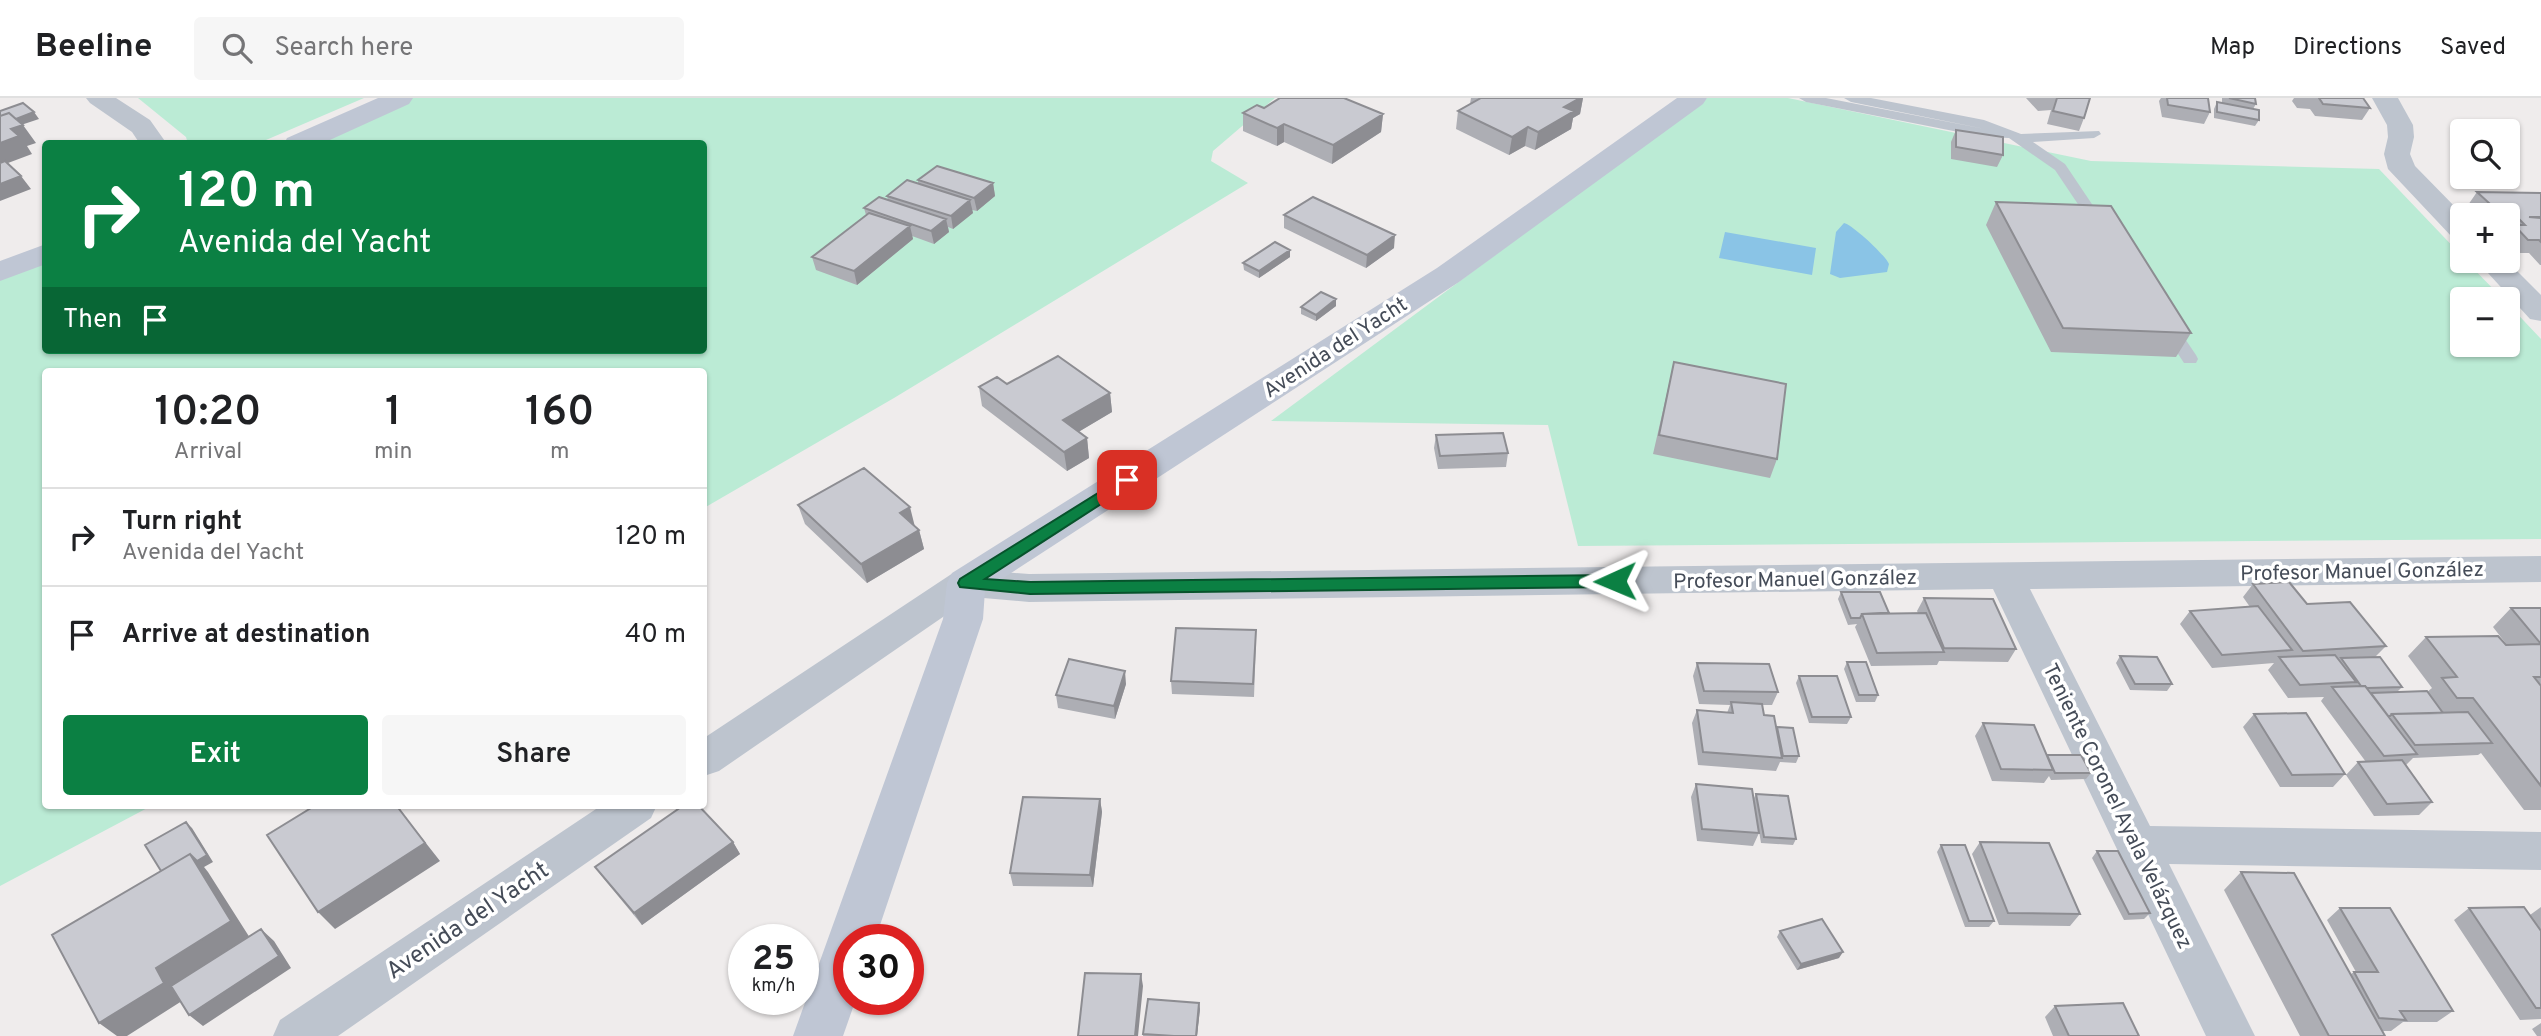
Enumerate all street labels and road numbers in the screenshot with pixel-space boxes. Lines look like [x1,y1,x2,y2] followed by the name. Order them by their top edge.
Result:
[1259,292,1413,405] street label: Avenida del Yacht
[2240,557,2484,588] street label: Profesor Manuel González
[1673,565,1917,596] street label: Profesor Manuel González
[2036,659,2198,954] street label: Teniente Coronel Ayala Velázquez
[381,856,555,987] street label: Avenida del Yacht

